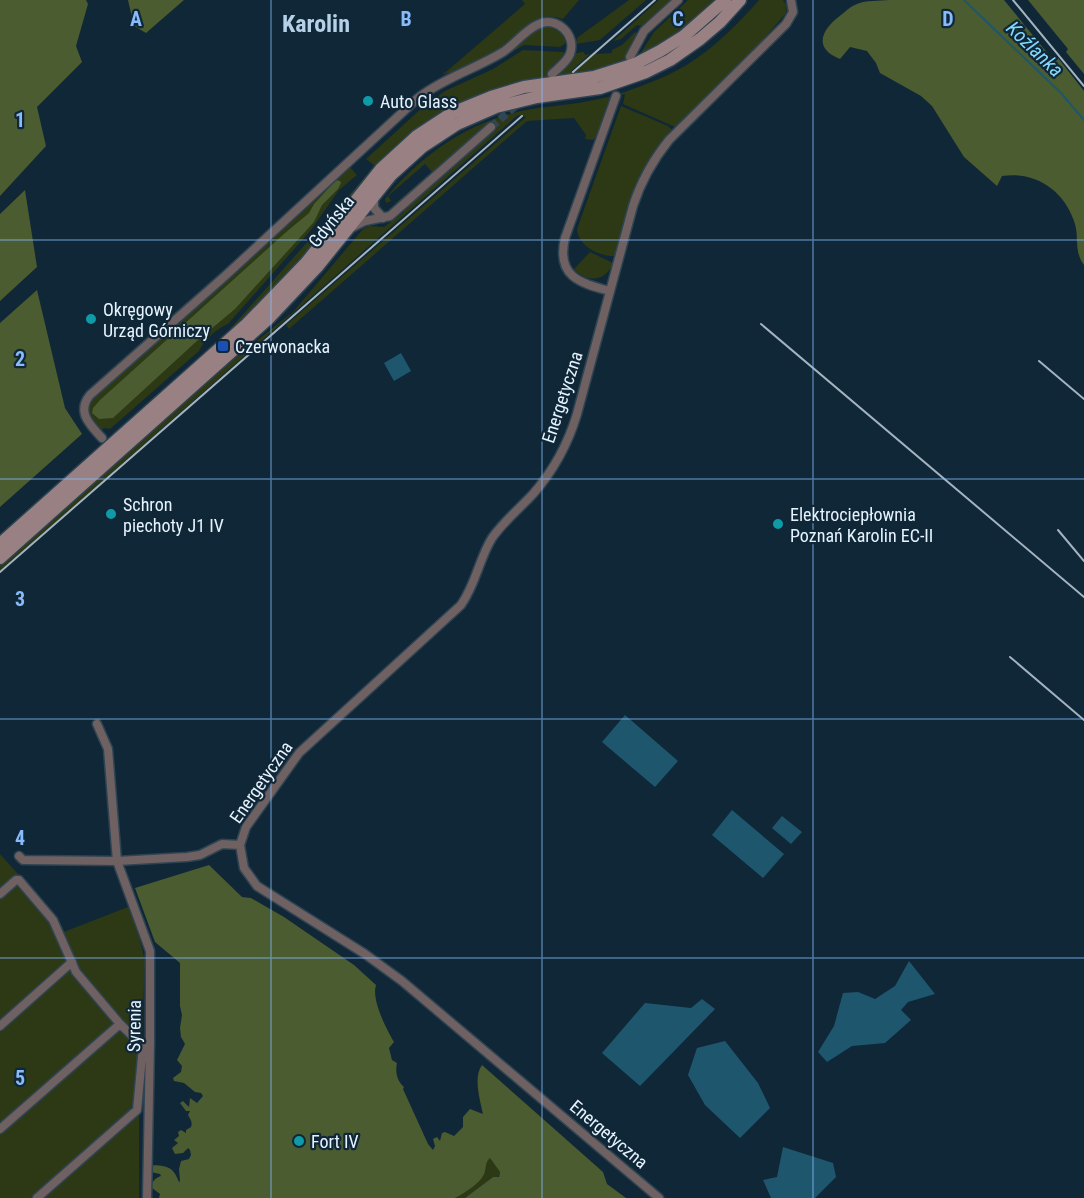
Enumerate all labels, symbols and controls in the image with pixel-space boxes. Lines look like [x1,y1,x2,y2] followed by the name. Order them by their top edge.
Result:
[130,7,142,31] text: A
[400,7,412,31] text: B
[672,7,684,31] text: C
[942,7,954,31] text: D
[282,10,350,38] district label: Karolin
[1002,16,1068,82] water label: Koźlanka
[380,91,457,112] place label: Auto Glass
[361,94,375,108] marker: Auto Glass
[15,108,25,132] text: 1
[304,191,358,251] street label: Gdyńska
[103,299,210,341] place label: Okręgowy Urząd Górniczy
[84,312,98,326] marker: Okręgowy Urząd Górniczy
[235,336,330,357] place label: Czerwonacka
[216,339,230,353] marker: Czerwonacka
[15,347,25,371] text: 2
[537,349,587,445] street label: Energetyczna
[123,494,224,536] place label: Schron piechoty J1 IV
[790,504,933,546] place label: Elektrociepłownia Poznań Karolin EC-II
[104,507,118,521] marker: Schron piechoty J1 IV
[771,517,785,531] marker: Elektrociepłownia Poznań Karolin EC-II
[15,587,25,611] text: 3
[225,737,297,827] street label: Energetyczna
[15,826,25,850] text: 4
[123,1000,145,1052] street label: Syrenia
[15,1066,25,1090] text: 5
[566,1095,652,1173] street label: Energetyczna
[311,1131,358,1152] place label: Fort IV
[292,1134,306,1148] marker: Fort IV

